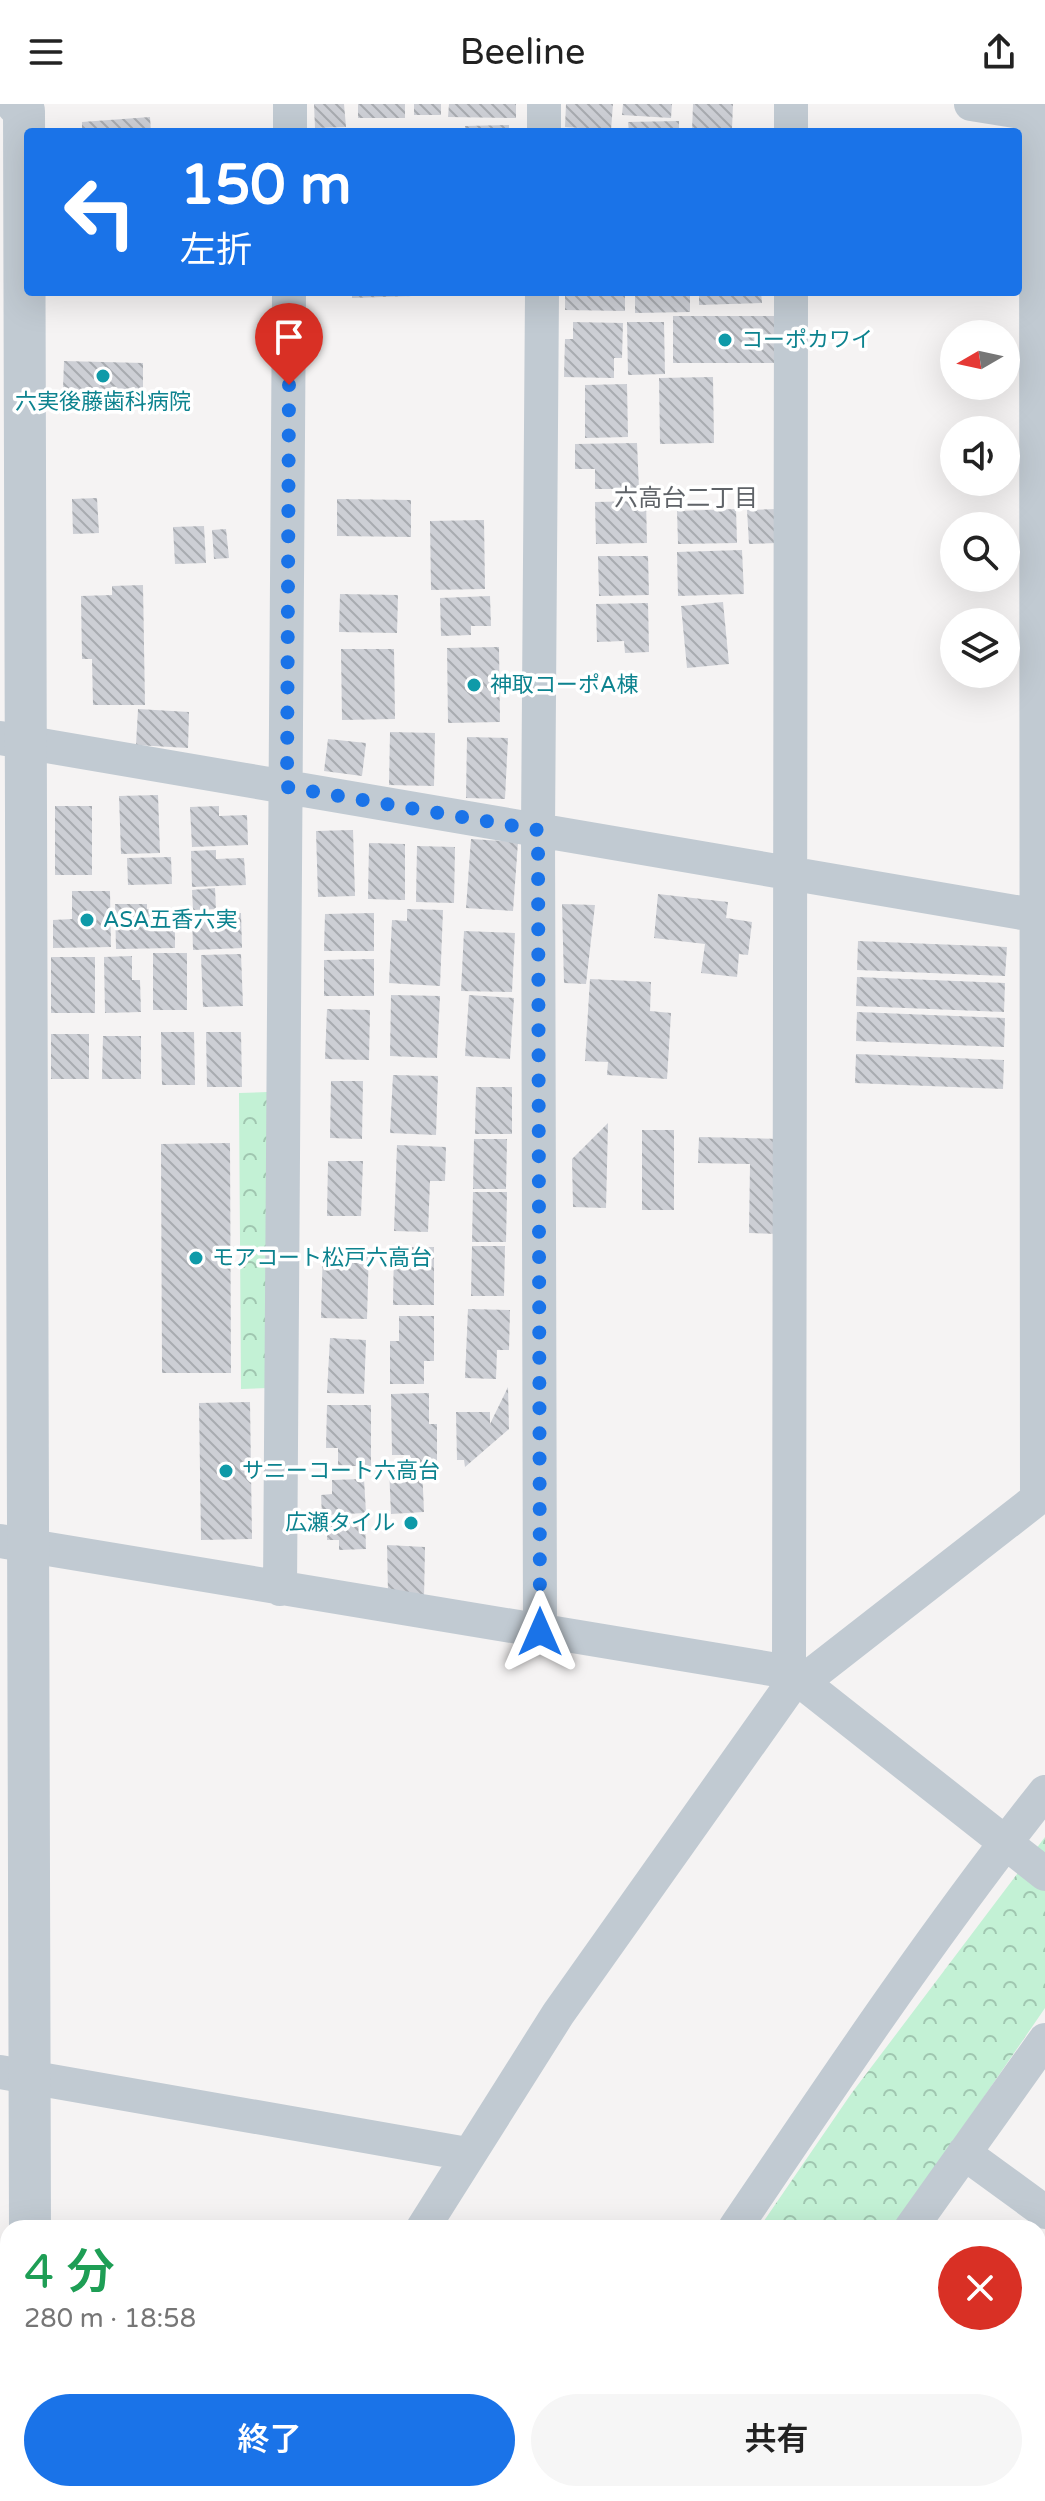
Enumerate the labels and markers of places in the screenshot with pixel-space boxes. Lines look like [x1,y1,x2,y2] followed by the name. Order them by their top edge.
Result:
[255,303,323,385] pin
[741,327,873,353] place label: コーポカワイ
[716,331,734,349] marker: コーポカワイ
[94,367,112,385] marker: 六実後藤歯科病院
[15,389,191,415] place label: 六実後藤歯科病院
[490,672,638,698] place label: 神取コーポA棟
[465,676,483,694] marker: 神取コーポA棟
[103,907,237,933] place label: ASA五香六実
[78,911,96,929] marker: ASA五香六実
[212,1245,432,1271] place label: モアコート松戸六高台
[187,1249,205,1267] marker: モアコート松戸六高台
[242,1458,440,1484] place label: サニーコート六高台
[217,1462,235,1480] marker: サニーコート六高台
[285,1510,395,1536] place label: 広瀬タイル
[402,1514,420,1532] marker: 広瀬タイル

